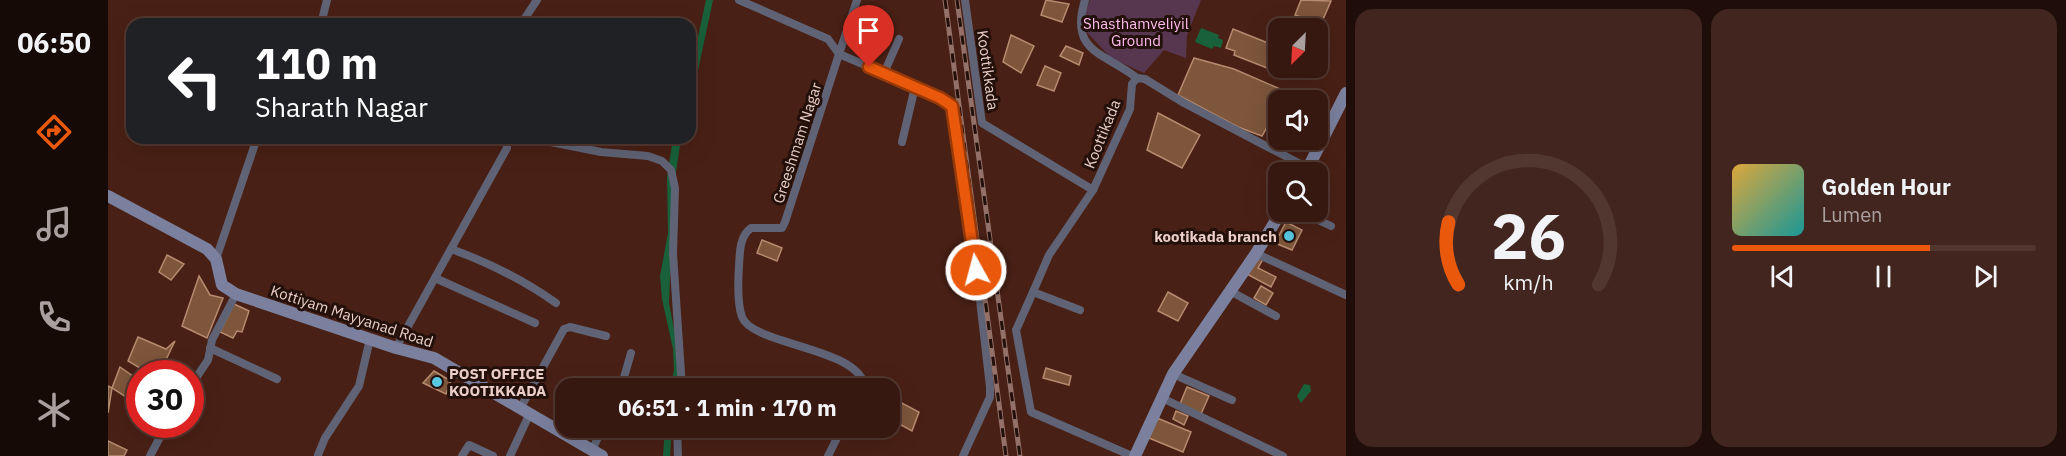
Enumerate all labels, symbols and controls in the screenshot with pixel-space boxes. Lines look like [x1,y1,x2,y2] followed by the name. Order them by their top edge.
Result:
[843,5,894,67] pin
[852,14,885,47] icon: arrive
[1083,14,1189,50] park label: Shasthamveliyil Ground
[1268,18,1328,78] north arrow
[1268,18,1328,222] map controls
[17,25,91,60] text: 06:50
[973,29,1003,111] street label: Koottikkada
[255,36,378,91] text: 110 m
[156,42,234,120] icon: left
[769,80,826,206] street label: Greeshmam Nagar
[255,89,428,124] text: Sharath Nagar
[1268,90,1328,150] button: sound
[1080,97,1124,171] street label: Koottikada
[33,111,75,153] icon: directions
[1268,162,1328,222] button: search
[1822,172,1951,201] text: Golden Hour
[1491,195,1566,276] text: 26
[1822,201,1882,228] text: Lumen
[33,203,75,245] icon: music
[1154,227,1277,246] place label: kootikada branch
[1282,229,1296,243] marker: kootikada branch
[944,238,1008,302] position arrow
[1766,260,1799,293] icon: previous
[1867,260,1900,293] icon: pause
[1969,260,2002,293] icon: next
[1503,268,1553,296] text: km/h
[268,281,436,351] street label: Kottiyam Mayyanad Road
[33,296,75,338] icon: phone
[126,360,204,438] speed limit sign: 30
[449,364,546,400] place label: POST OFFICE KOOTIKKADA
[430,375,444,389] marker: POST OFFICE KOOTIKKADA
[33,389,75,431] icon: climate
[618,393,837,422] text: 06:51 · 1 min · 170 m

